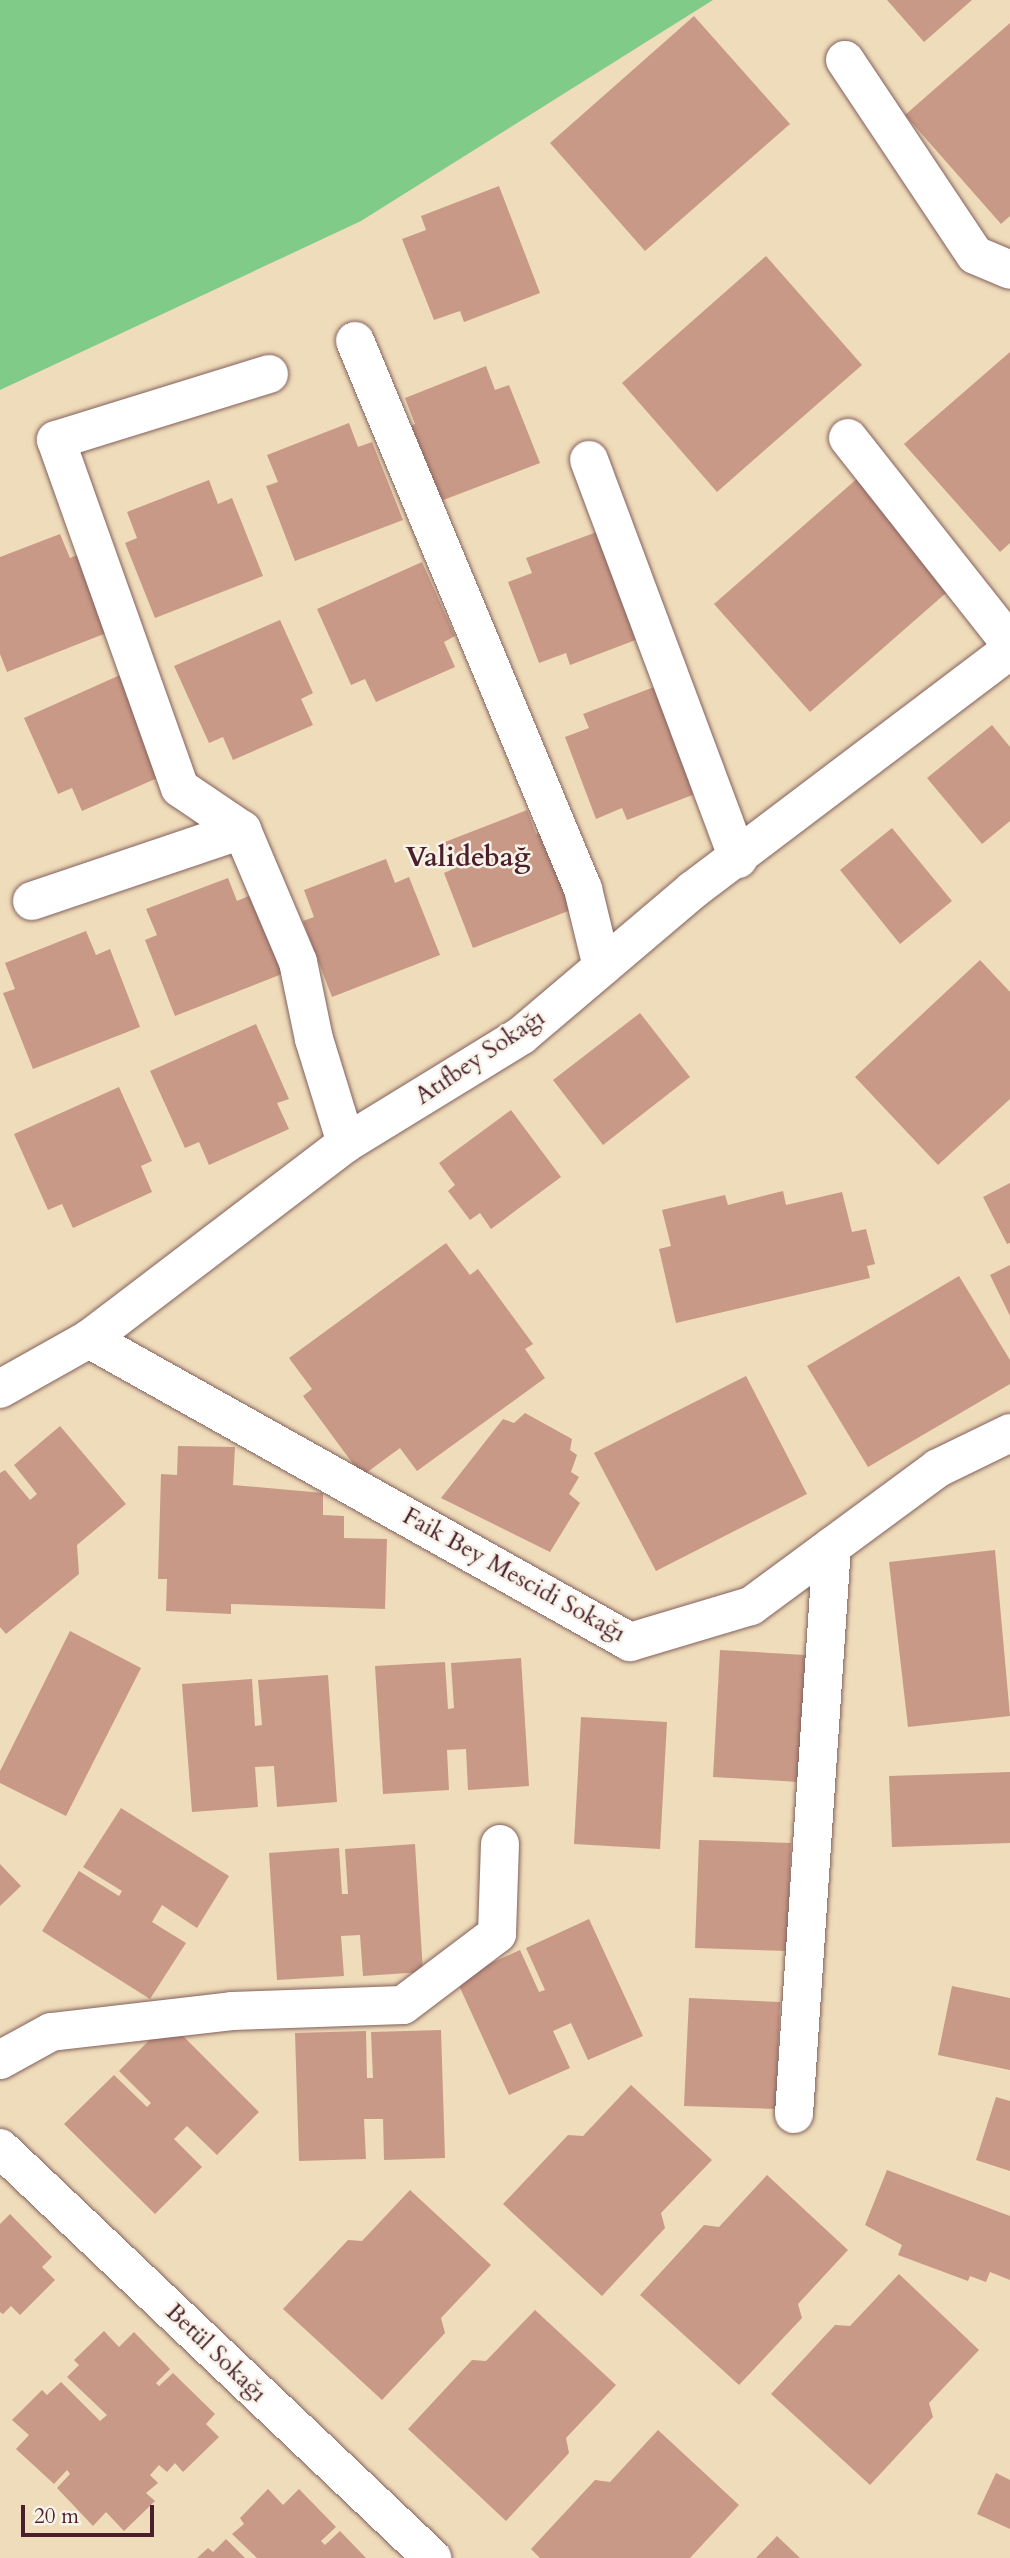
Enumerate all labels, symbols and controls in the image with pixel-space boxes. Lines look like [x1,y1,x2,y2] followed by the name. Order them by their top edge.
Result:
[406,840,530,874] district label: Validebağ
[410,1003,550,1111] street label: Atıfbey Sokağı
[398,1502,630,1648] street label: Faik Bey Mescidi Sokağı
[160,2298,272,2408] street label: Betül Sokağı
[24,2492,158,2536] scale bar
[34,2502,79,2531] text: 20 m

